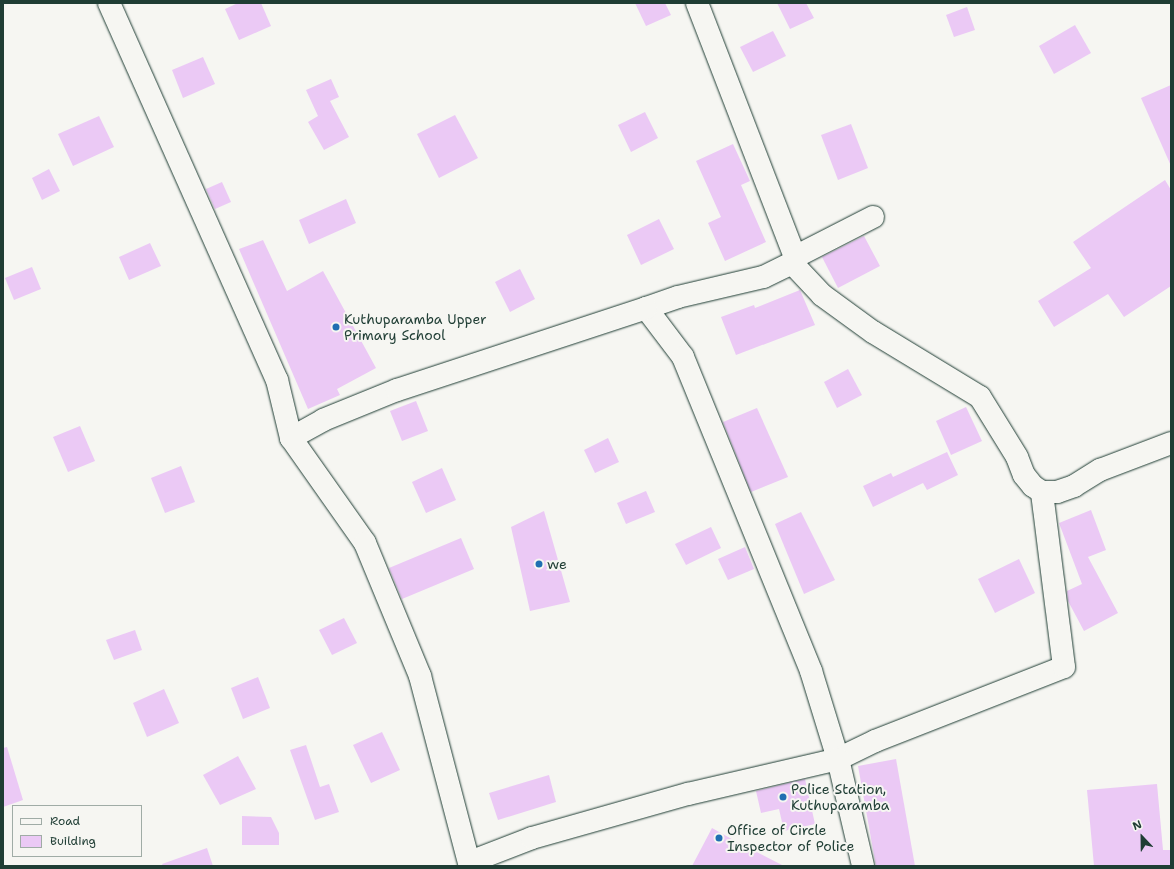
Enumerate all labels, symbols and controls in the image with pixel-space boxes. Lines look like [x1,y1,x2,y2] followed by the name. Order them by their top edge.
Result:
[344,311,487,344] place label: Kuthuparamba Upper Primary School
[331,322,341,332] marker: Kuthuparamba Upper Primary School
[547,556,567,572] place label: we
[534,559,544,569] marker: we
[791,781,890,814] place label: Police Station, Kuthuparamba
[778,792,788,802] marker: Police Station, Kuthuparamba
[12,805,142,857] legend
[50,813,80,829] text: Road
[1122,817,1162,857] north arrow
[1130,817,1144,834] text: N
[727,822,854,854] place label: Office of Circle Inspector of Police
[50,833,96,849] text: Building
[714,833,724,843] marker: Office of Circle Inspector of Police

